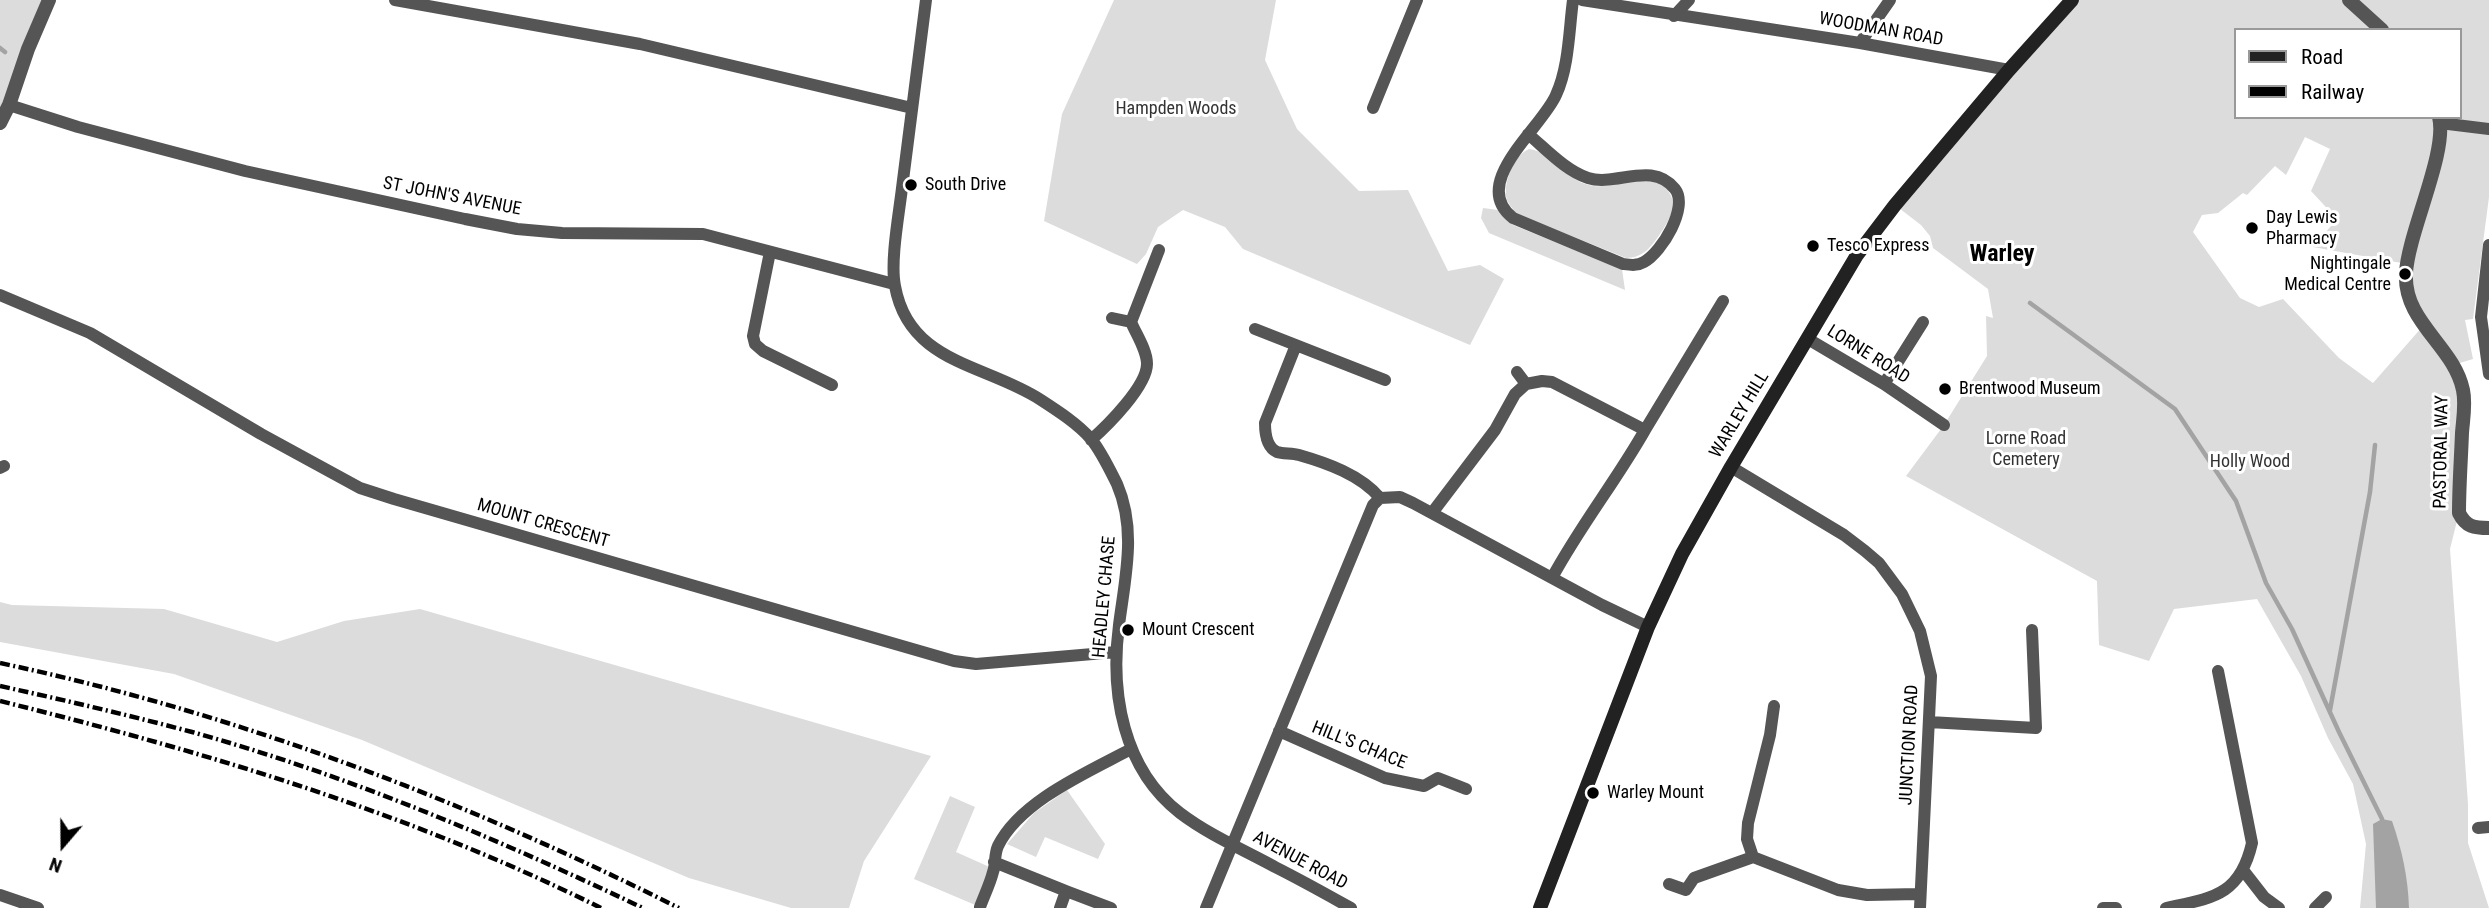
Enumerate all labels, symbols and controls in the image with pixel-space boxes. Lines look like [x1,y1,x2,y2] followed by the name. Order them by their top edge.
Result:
[1817,8,1945,52] street label: WOODMAN ROAD
[2234,28,2461,119] legend
[2301,45,2343,69] text: Road
[2301,80,2364,104] text: Railway
[1115,98,1237,120] park label: Hampden Woods
[381,173,523,221] street label: ST JOHN'S AVENUE
[925,174,1006,196] place label: South Drive
[903,177,919,193] marker: South Drive
[2266,207,2337,249] place label: Day Lewis Pharmacy
[2244,220,2260,236] marker: Day Lewis Pharmacy
[1827,235,1930,257] place label: Tesco Express
[1805,238,1821,254] marker: Tesco Express
[1970,241,2034,269] district label: Warley
[2284,253,2391,296] place label: Nightingale Medical Centre
[2397,266,2413,282] marker: Nightingale Medical Centre
[1823,321,1913,389] street label: LORNE ROAD
[1706,368,1774,462] street label: WARLEY HILL
[1959,378,2101,400] place label: Brentwood Museum
[1937,381,1953,397] marker: Brentwood Museum
[2430,395,2454,509] street label: PASTORAL WAY
[1986,428,2066,471] park label: Lorne Road Cemetery
[2210,451,2290,473] park label: Holly Wood
[474,495,612,553] street label: MOUNT CRESCENT
[1089,535,1121,659] street label: HEADLEY CHASE
[1142,619,1254,641] place label: Mount Crescent
[1120,622,1136,638] marker: Mount Crescent
[1896,684,1924,806] street label: JUNCTION ROAD
[1308,717,1410,775] street label: HILL'S CHACE
[1607,782,1704,804] place label: Warley Mount
[1585,785,1601,801] marker: Warley Mount
[28,810,98,880] north arrow
[1249,827,1351,895] street label: AVENUE ROAD
[46,852,65,878] text: N

